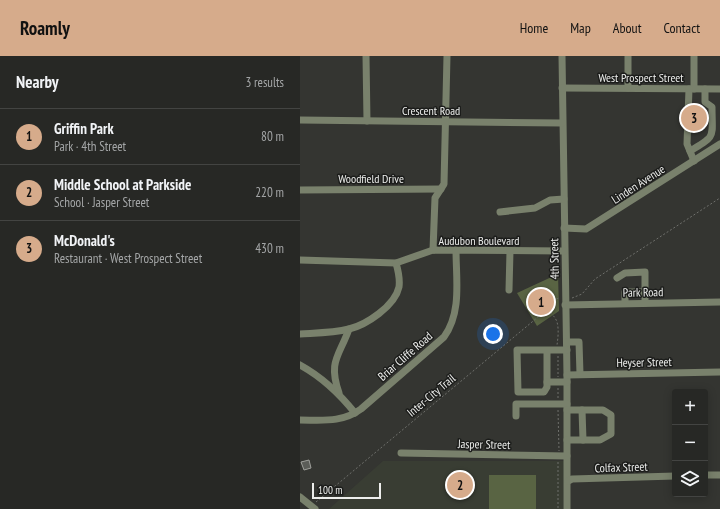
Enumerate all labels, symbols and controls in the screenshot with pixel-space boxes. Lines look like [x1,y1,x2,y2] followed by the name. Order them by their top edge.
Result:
[20,16,70,40] text: Roamly
[520,19,548,37] text: Home
[570,19,591,37] text: Map
[613,19,642,37] text: About
[664,19,700,37] text: Contact
[598,70,684,85] street label: West Prospect Street
[16,71,59,93] text: Nearby
[245,74,284,91] text: 3 results
[402,103,460,118] street label: Crescent Road
[681,103,707,133] pin: 3
[54,119,114,138] text: Griffin Park
[26,128,32,145] text: 1
[261,128,284,145] text: 80 m
[54,138,126,155] text: Park · 4th Street
[608,161,668,207] street label: Linden Avenue
[338,171,404,186] street label: Woodfield Drive
[54,175,191,194] text: Middle School at Parkside
[26,184,32,201] text: 2
[255,184,284,201] text: 220 m
[54,194,149,211] text: School · Jasper Street
[54,231,115,250] text: McDonald's
[438,233,520,248] street label: Audubon Boulevard
[546,237,562,280] street label: 4th Street
[26,240,32,257] text: 3
[255,240,284,257] text: 430 m
[54,250,202,267] text: Restaurant · West Prospect Street
[623,284,663,300] street label: Park Road
[528,287,554,317] pin: 1
[483,324,503,344] your location
[375,328,435,384] street label: Briar Cliffe Road
[616,354,673,370] street label: Heyser Street
[404,370,458,420] street label: Inter-City Trail
[672,389,708,497] map controls
[672,389,708,425] button: +
[672,425,708,461] button: −
[457,436,511,452] street label: Jasper Street
[594,459,648,475] street label: Colfax Street
[672,461,708,497] button: layers
[447,470,473,500] pin: 2
[312,481,381,500] scale bar
[318,483,342,497] text: 100 m

